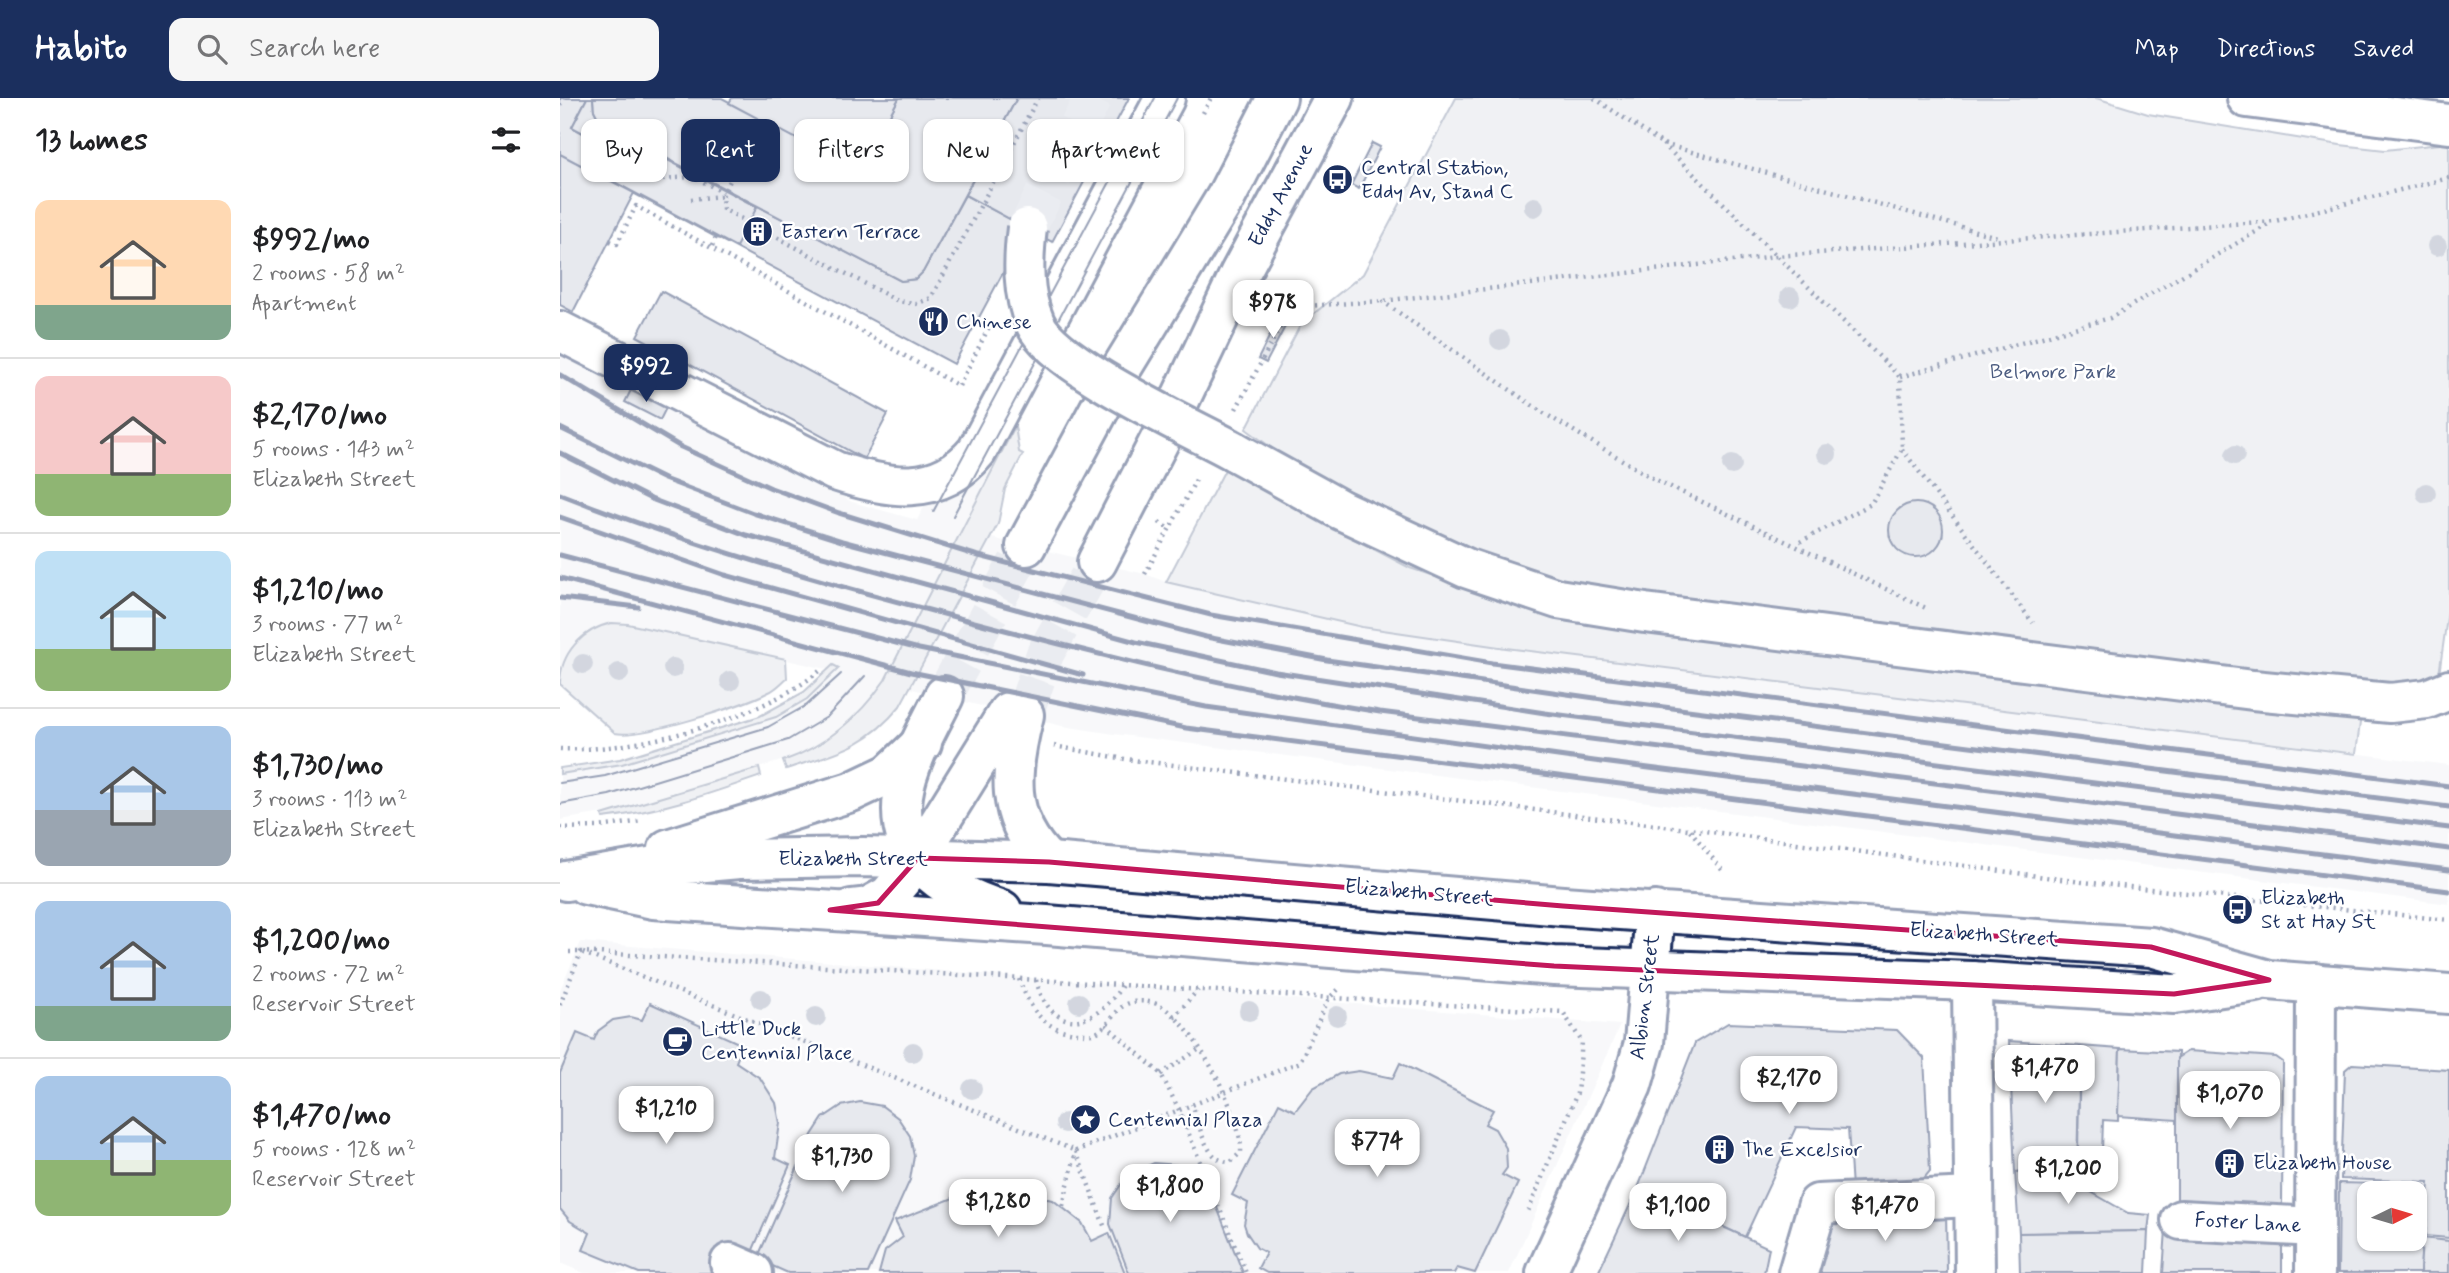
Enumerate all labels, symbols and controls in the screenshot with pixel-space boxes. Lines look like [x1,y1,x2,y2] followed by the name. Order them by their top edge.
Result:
[169,18,659,81] search box
[35,27,127,71] text: Habito
[193,30,231,68] icon: search
[249,32,380,66] text: Search here
[2135,34,2179,65] text: Map
[2217,34,2315,65] text: Directions
[2353,34,2414,65] text: Saved
[581,119,667,182] chip: Buy
[681,119,780,182] chip: Rent
[794,119,909,182] chip: Filters
[923,119,1013,182] chip: New
[1027,119,1184,182] chip: Apartment
[35,121,148,160] text: 13 homes
[487,121,525,159] icon: filters
[1242,138,1320,252] street label: Eddy Avenue
[1361,154,1513,206] place label: Central Station, Eddy Av, Stand C
[1321,163,1355,197] bus stop icon: Central Station, Eddy Av, Stand C
[741,215,775,249] building icon: Eastern Terrace
[781,218,921,246] place label: Eastern Terrace
[252,220,370,259] text: $992/mo
[91,228,175,312] icon: home
[252,259,405,289] text: 2 rooms · 58 m²
[1232,280,1314,340] pin: $978
[1249,288,1297,318] text: $978
[252,289,357,319] text: Apartment
[916,305,950,339] restaurant icon: Chinese
[956,308,1032,336] place label: Chinese
[605,344,687,404] pin: $992
[620,352,672,382] text: $992
[1990,358,2117,386] park label: Belmore Park
[252,396,387,435] text: $2,170/mo
[91,404,175,488] icon: home
[252,435,415,465] text: 5 rooms · 143 m²
[252,465,416,495] text: Elizabeth Street
[252,571,384,610] text: $1,210/mo
[91,579,175,663] icon: home
[252,610,403,640] text: 3 rooms · 77 m²
[252,640,416,670] text: Elizabeth Street
[252,746,383,785] text: $1,730/mo
[91,754,175,838] icon: home
[252,785,407,815] text: 3 rooms · 113 m²
[252,815,416,845] text: Elizabeth Street
[778,845,928,873] street label: Elizabeth Street
[1343,873,1495,914] street label: Elizabeth Street
[2261,884,2377,936] place label: Elizabeth St at Hay St
[2221,893,2255,927] bus stop icon: Elizabeth St at Hay St
[1908,916,2060,954] street label: Elizabeth Street
[252,921,390,960] text: $1,200/mo
[91,929,175,1013] icon: home
[1623,932,1667,1062] street label: Albion Street
[252,960,405,990] text: 2 rooms · 72 m²
[252,990,416,1020] text: Reservoir Street
[701,1015,852,1067] place label: Little Duck Centennial Place
[661,1024,695,1058] cafe icon: Little Duck Centennial Place
[1988,1046,2102,1105] pin: $1,470
[2011,1053,2079,1083] text: $1,470
[1732,1056,1846,1116] pin: $2,170
[1756,1064,1822,1094] text: $2,170
[2173,1072,2287,1131] pin: $1,070
[2196,1079,2264,1109] text: $1,070
[609,1086,723,1146] pin: $1,210
[635,1094,697,1124] text: $1,210
[252,1096,391,1135] text: $1,470/mo
[1068,1103,1102,1137] place icon: Centennial Plaza
[91,1104,175,1188] icon: home
[1108,1106,1262,1134] place label: Centennial Plaza
[1336,1119,1418,1179] pin: $774
[1351,1127,1403,1157] text: $774
[1702,1133,1736,1167] building icon: The Excelsior
[785,1134,899,1194] pin: $1,730
[252,1135,416,1165] text: 5 rooms · 128 m²
[1742,1136,1862,1164] place label: The Excelsior
[811,1142,873,1172] text: $1,730
[2011,1146,2125,1206] pin: $1,200
[2213,1146,2247,1180] building icon: Elizabeth House
[2253,1149,2392,1177] place label: Elizabeth House
[2034,1154,2102,1184] text: $1,200
[1113,1164,1227,1224] pin: $1,800
[252,1165,416,1195] text: Reservoir Street
[1136,1172,1204,1202] text: $1,800
[941,1180,1055,1239] pin: $1,280
[2357,1181,2427,1251] north arrow
[2357,1181,2427,1251] map controls
[1621,1184,1735,1243] pin: $1,100
[1828,1184,1942,1243] pin: $1,470
[965,1187,1031,1217] text: $1,280
[1645,1191,1711,1221] text: $1,100
[1851,1191,1919,1221] text: $1,470
[2194,1206,2302,1240] street label: Foster Lane

